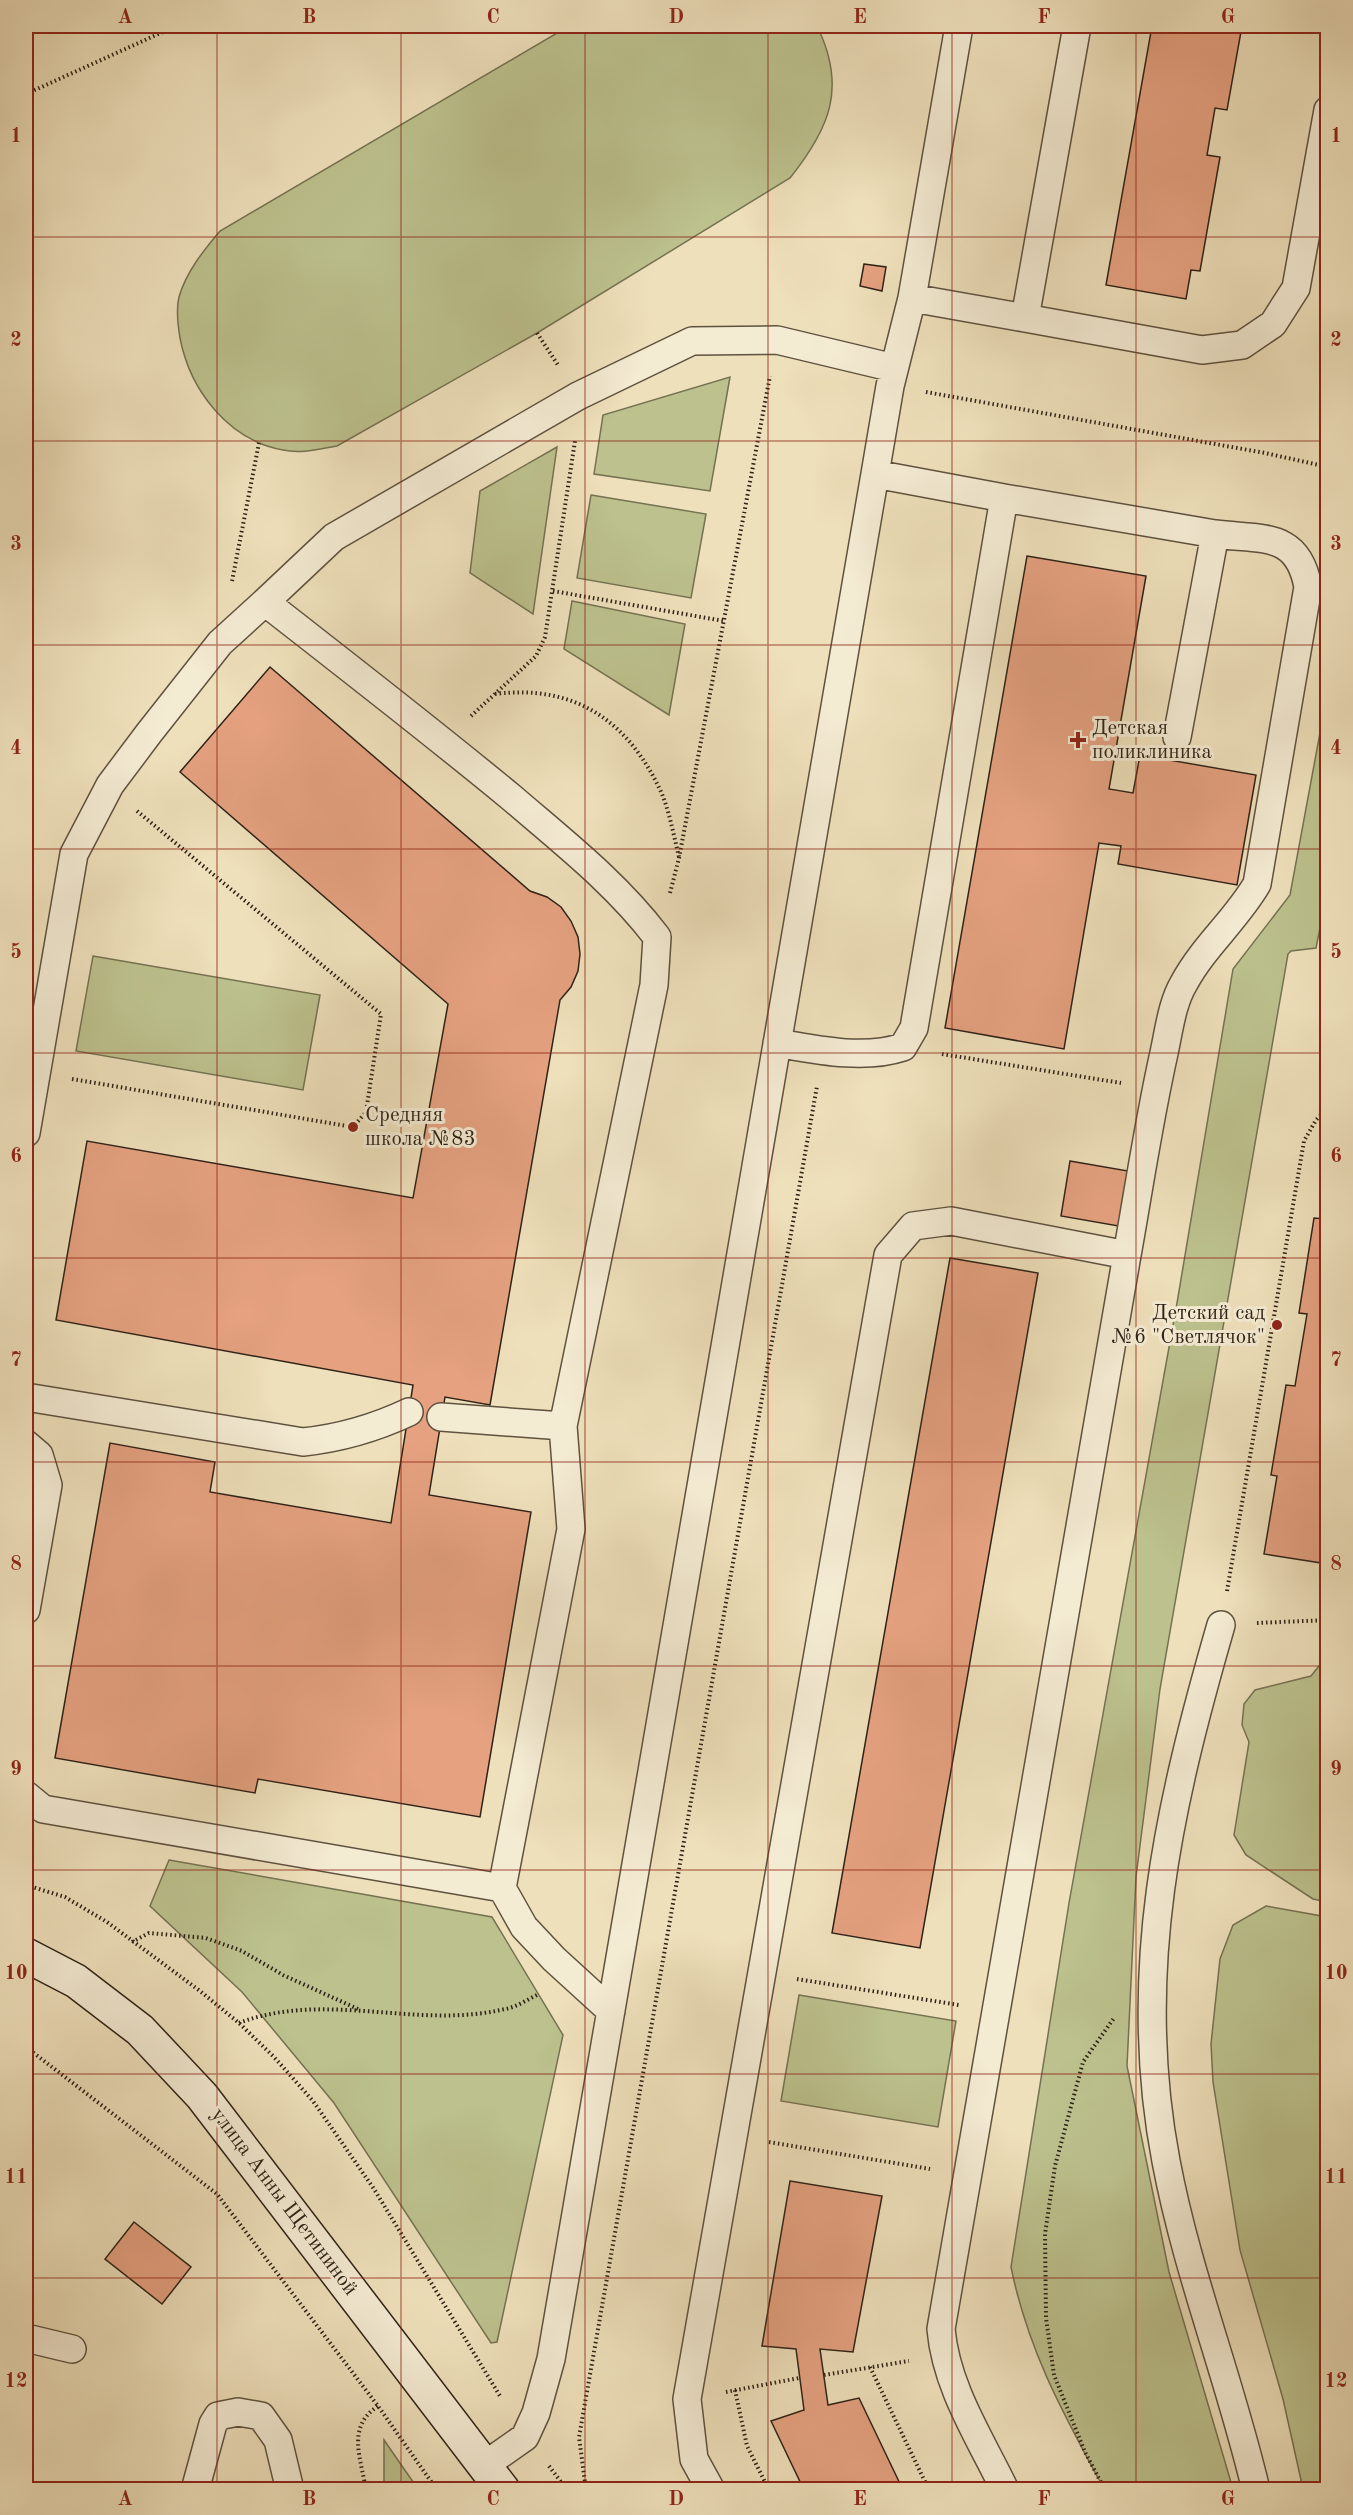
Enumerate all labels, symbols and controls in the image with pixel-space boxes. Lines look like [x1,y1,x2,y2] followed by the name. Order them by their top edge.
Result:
[117,8,133,28] text: A
[302,8,316,28] text: B
[486,8,500,28] text: C
[668,8,684,28] text: D
[853,8,867,28] text: E
[1037,8,1051,28] text: F
[1221,8,1235,28] text: G
[10,127,22,147] text: 1
[1330,127,1342,147] text: 1
[10,331,22,351] text: 2
[1330,331,1342,351] text: 2
[10,535,22,555] text: 3
[1330,535,1342,555] text: 3
[1092,718,1212,763] place label: Детская поликлиника
[1069,731,1087,749] marker: Детская поликлиника
[10,739,22,759] text: 4
[1330,739,1342,759] text: 4
[10,942,22,963] text: 5
[1330,942,1342,963] text: 5
[365,1105,476,1150] place label: Средняя школа №83
[346,1120,360,1134] marker: Средняя школа №83
[10,1147,22,1167] text: 6
[1330,1147,1342,1167] text: 6
[1112,1303,1266,1348] place label: Детский сад №6 "Светлячок"
[1270,1318,1284,1332] marker: Детский сад №6 "Светлячок"
[10,1351,22,1371] text: 7
[1330,1351,1342,1371] text: 7
[10,1555,22,1575] text: 8
[1330,1555,1342,1575] text: 8
[10,1760,22,1780] text: 9
[1330,1760,1342,1780] text: 9
[4,1964,28,1984] text: 10
[1324,1964,1348,1984] text: 10
[207,2104,361,2300] street label: улица Анны Щетининой
[4,2168,28,2188] text: 11
[1324,2168,1348,2188] text: 11
[4,2372,28,2392] text: 12
[1324,2372,1348,2392] text: 12
[117,2490,133,2510] text: A
[302,2490,316,2510] text: B
[486,2490,500,2510] text: C
[668,2490,684,2510] text: D
[853,2490,867,2510] text: E
[1037,2490,1051,2510] text: F
[1221,2490,1235,2510] text: G

